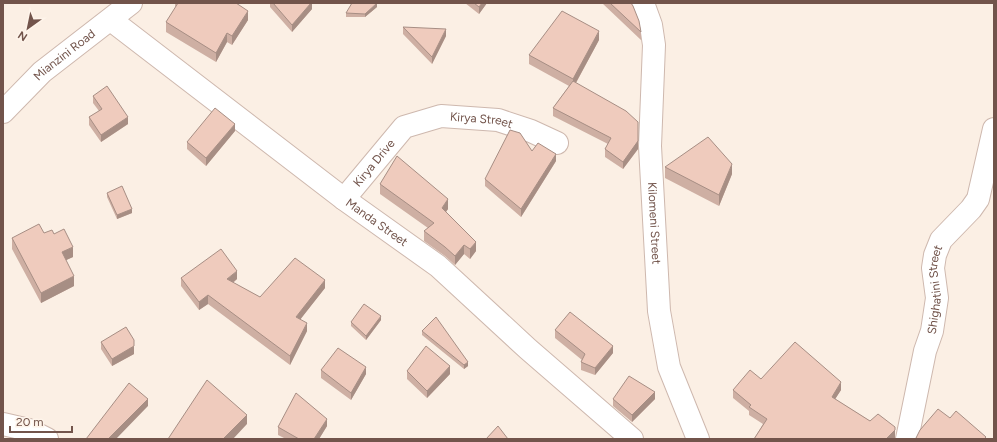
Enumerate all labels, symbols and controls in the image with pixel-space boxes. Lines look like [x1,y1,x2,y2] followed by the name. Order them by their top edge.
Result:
[8,8,48,48] north arrow
[31,26,98,83] street label: Mianzini Road
[16,28,30,44] text: N
[450,110,515,132] street label: Kirya Street
[350,136,398,189] street label: Kirya Drive
[645,182,663,265] street label: Kilomeni Street
[343,195,411,249] street label: Manda Street
[925,242,945,335] street label: Shighatini Street
[10,408,72,434] scale bar
[16,415,44,429] text: 20 m

